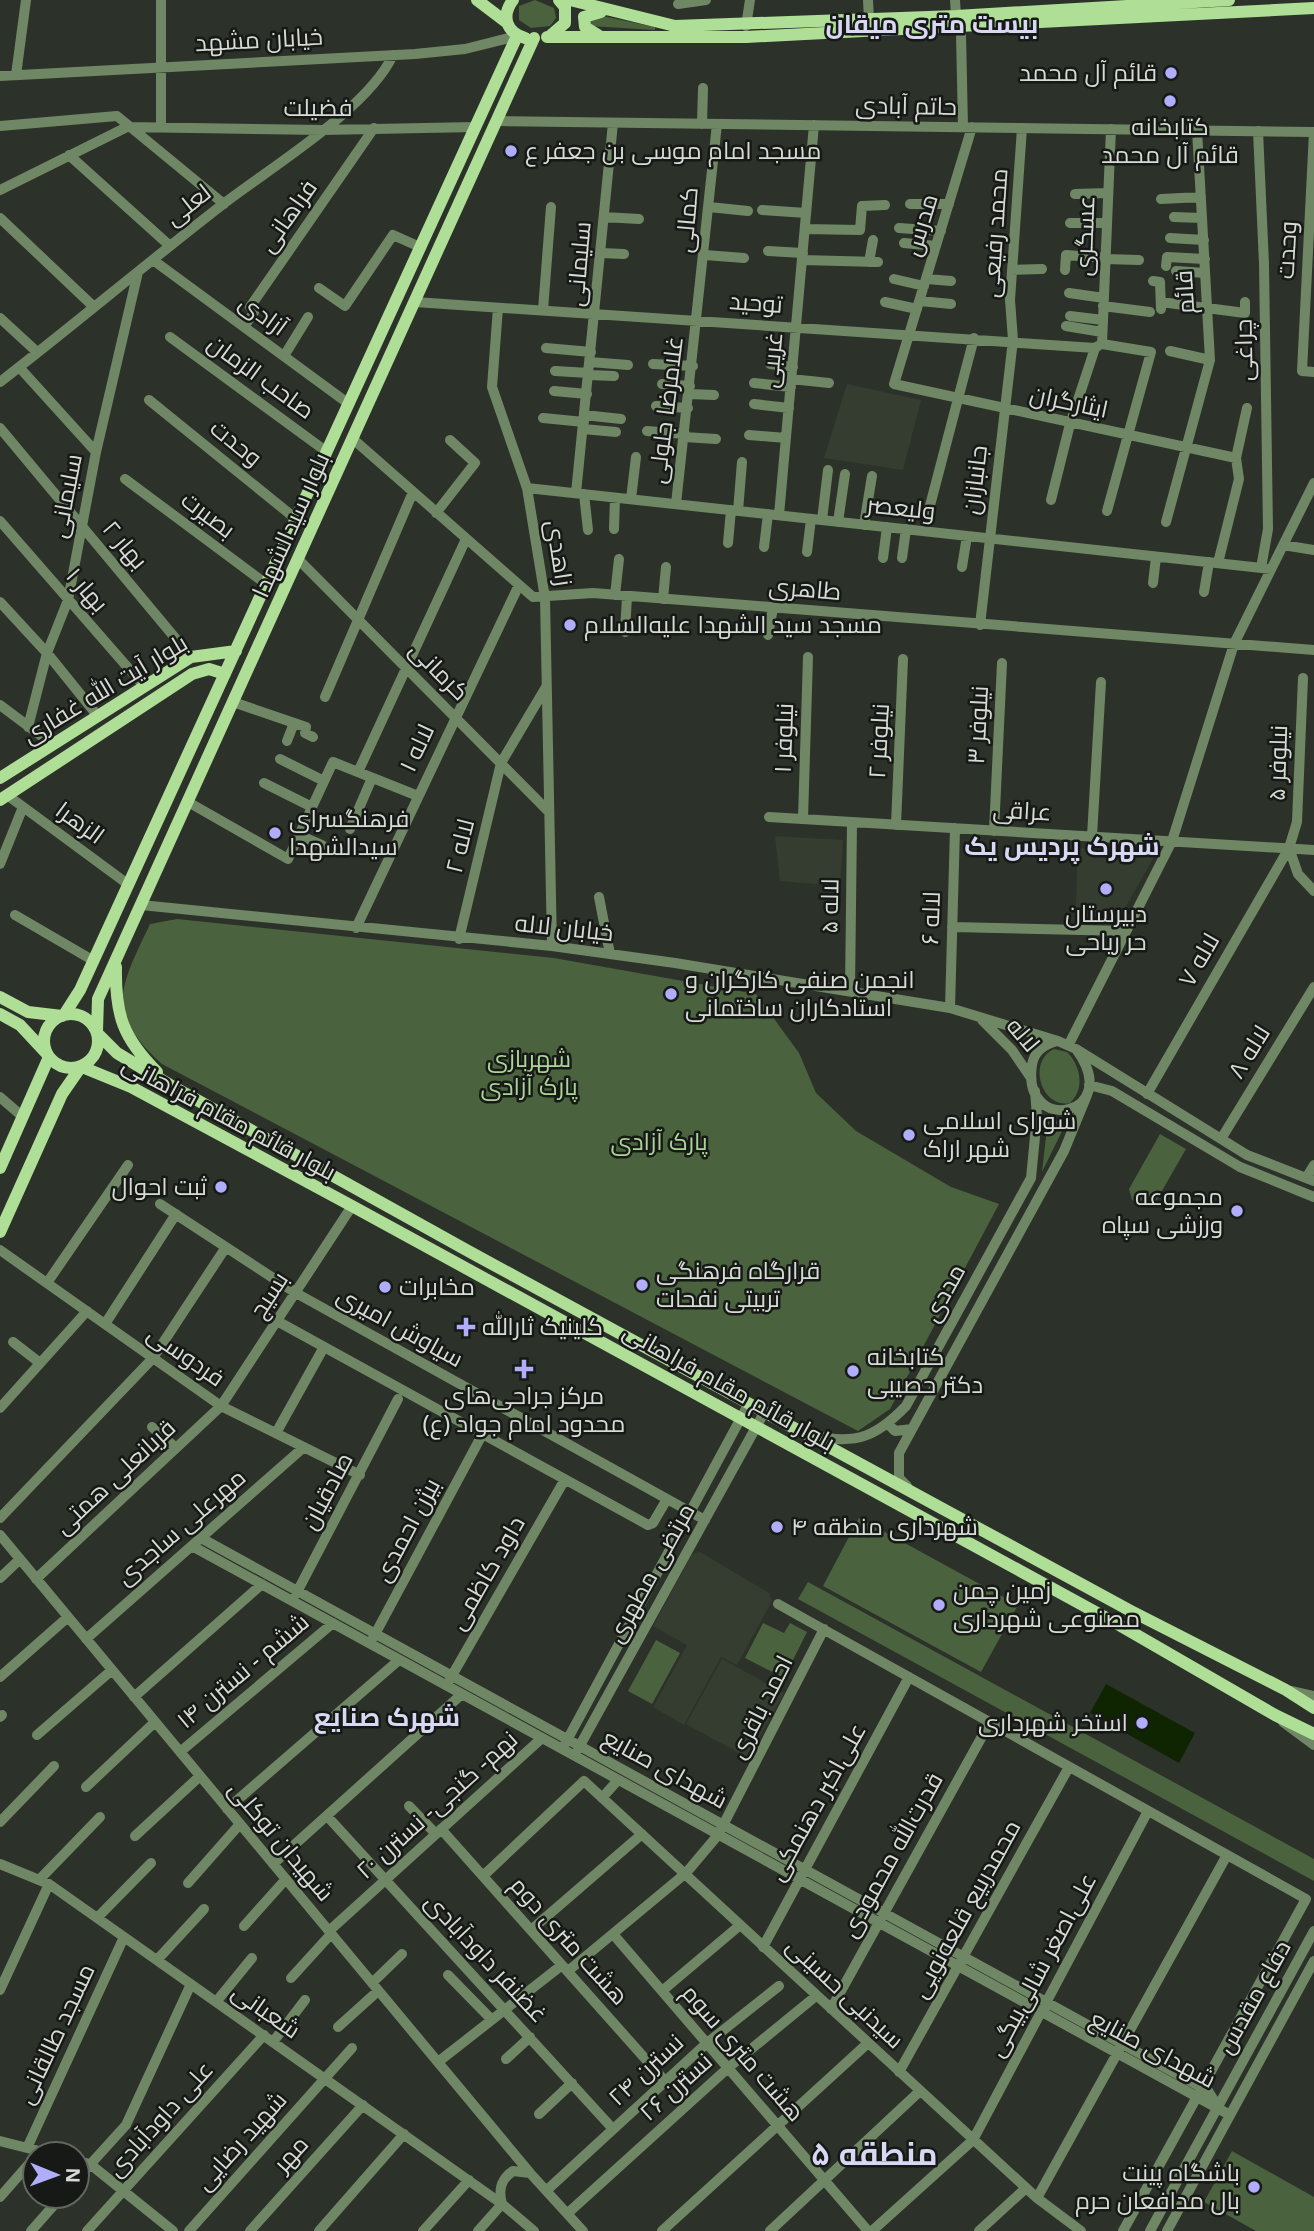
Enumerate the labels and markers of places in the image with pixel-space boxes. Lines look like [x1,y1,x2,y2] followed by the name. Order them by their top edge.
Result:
[1019,55,1157,89] place label: قائم آل محمد
[1163,65,1179,81] marker: قائم آل محمد
[1162,93,1178,109] marker: کتابخانه قائم آل محمد
[1101,109,1239,171] place label: کتابخانه قائم آل محمد
[525,133,821,167] place label: مسجد امام موسی بن جعفر ع
[503,143,519,159] marker: مسجد امام موسی بن جعفر ع
[584,607,882,641] place label: مسجد سید الشهدا علیه‌السلام
[562,617,578,633] marker: مسجد سید الشهدا علیه‌السلام
[289,801,409,862] place label: فرهنگسرای سیدالشهدا
[267,825,283,841] marker: فرهنگسرای سیدالشهدا
[1098,881,1114,897] marker: دبیرستان حر ریاحی
[1065,896,1147,957] place label: دبیرستان حر ریاحی
[685,962,915,1023] place label: انجمن صنفی کارگران و استادکاران ساختمانی
[663,986,679,1002] marker: انجمن صنفی کارگران و استادکاران ساختمانی
[923,1103,1076,1164] place label: شورای اسلامی شهر اراک
[901,1127,917,1143] marker: شورای اسلامی شهر اراک
[112,1169,208,1202] place label: ثبت احوال
[213,1179,229,1195] marker: ثبت احوال
[1102,1179,1223,1240] place label: مجموعه ورزشی سپاه
[1229,1203,1245,1219] marker: مجموعه ورزشی سپاه
[656,1253,820,1314] place label: قرارگاه فرهنگی تربیتی نفحات
[399,1269,475,1302] place label: مخابرات
[634,1277,650,1293] marker: قرارگاه فرهنگی تربیتی نفحات
[377,1279,393,1295] marker: مخابرات
[482,1309,603,1342] place label: کلینیک ثارالله
[456,1317,476,1337] marker: کلینیک ثارالله
[867,1339,983,1400] place label: کتابخانه دکتر حصیبی
[514,1359,534,1379] marker: مرکز جراحی‌های محدود امام جواد (ع)
[845,1363,861,1379] marker: کتابخانه دکتر حصیبی
[423,1378,625,1440] place label: مرکز جراحی‌های محدود امام جواد (ع)
[791,1509,978,1542] place label: شهرداری منطقه ۴
[769,1519,785,1535] marker: شهرداری منطقه ۴
[953,1573,1140,1634] place label: زمین چمن مصنوعی شهرداری
[931,1597,947,1613] marker: زمین چمن مصنوعی شهرداری
[978,1705,1128,1738] place label: استخر شهرداری
[1134,1715,1150,1731] marker: استخر شهرداری
[1075,2155,1240,2217] place label: باشگاه پینت بال مدافعان حرم
[1246,2179,1262,2195] marker: باشگاه پینت بال مدافعان حرم

